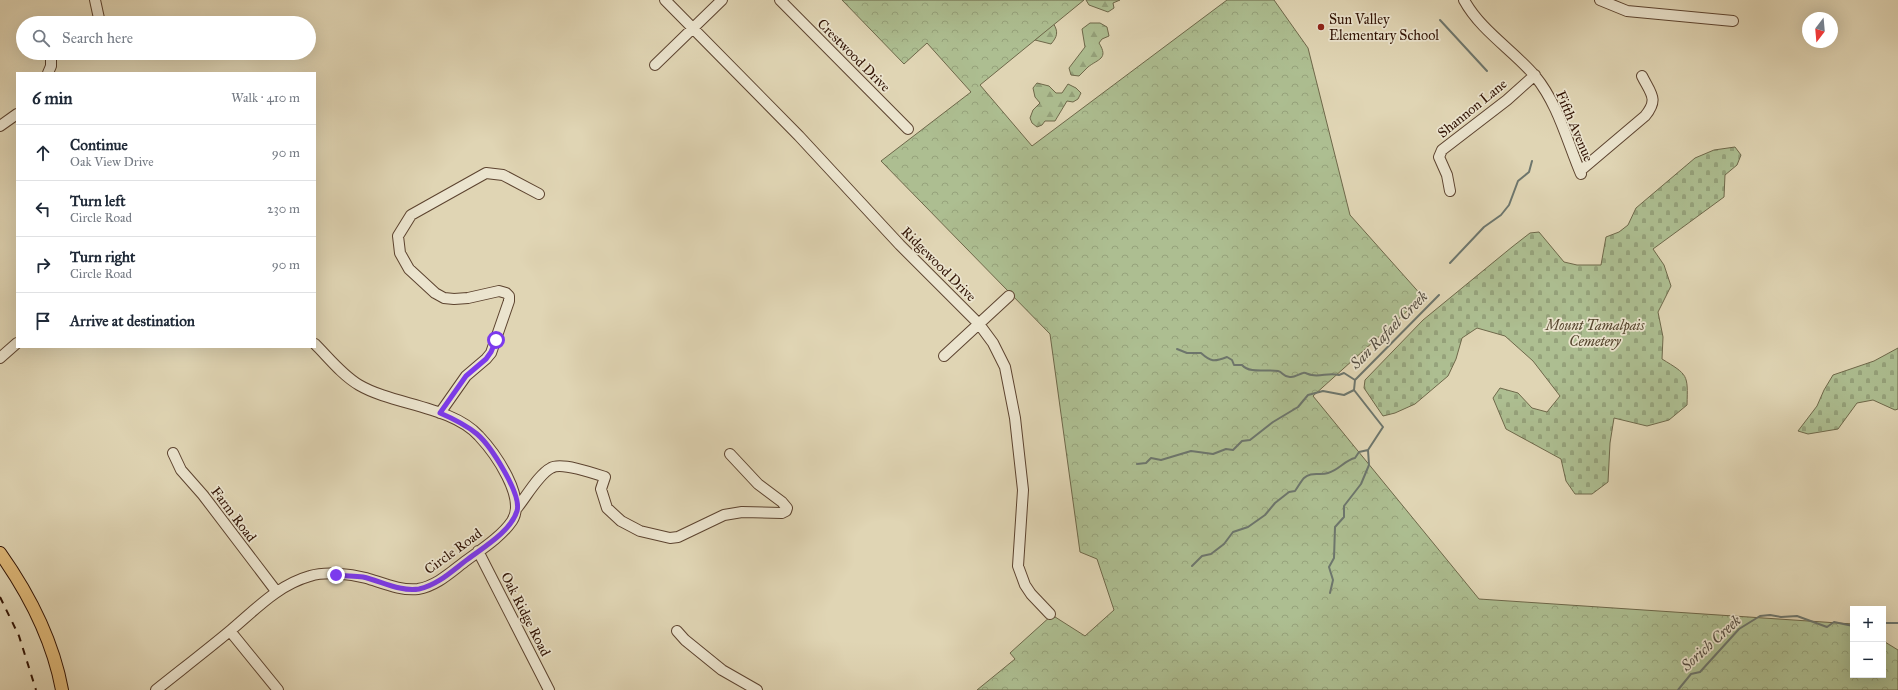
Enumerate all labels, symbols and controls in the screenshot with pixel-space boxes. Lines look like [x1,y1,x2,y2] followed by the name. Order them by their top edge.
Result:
[1329,11,1439,44] place label: Sun Valley Elementary School
[1802,12,1838,48] north arrow
[814,15,894,96] street label: Crestwood Drive
[16,16,316,60] search box
[1316,22,1326,32] marker: Sun Valley Elementary School
[30,27,52,49] icon: search
[62,29,133,47] text: Search here
[1434,75,1511,142] street label: Shannon Lane
[32,88,73,109] text: 6 min
[1552,88,1597,164] street label: Fifth Avenue
[231,90,300,106] text: Walk · 410 m
[70,136,128,154] text: Continue
[32,142,54,164] icon: ahead
[272,145,300,161] text: 90 m
[70,154,154,170] text: Oak View Drive
[70,192,126,210] text: Turn left
[32,198,54,220] icon: left
[267,201,300,217] text: 230 m
[70,210,132,226] text: Circle Road
[898,223,980,305] street label: Ridgewood Drive
[70,248,135,266] text: Turn right
[32,254,54,276] icon: right
[272,257,300,273] text: 90 m
[70,266,132,282] text: Circle Road
[1346,287,1432,373] water label: San Rafael Creek
[32,310,54,332] icon: arrive
[70,312,195,330] text: Arrive at destination
[1543,317,1645,350] park label: Mount Tamalpais Cemetery
[487,331,505,349] route start
[207,483,260,545] street label: Farm Road
[421,525,485,578] street label: Circle Road
[327,566,345,584] route end
[497,569,554,659] street label: Oak Ridge Road
[1850,606,1886,678] map controls
[1850,606,1886,642] button: +
[1677,611,1745,675] water label: Sorich Creek
[1850,642,1886,678] button: −

